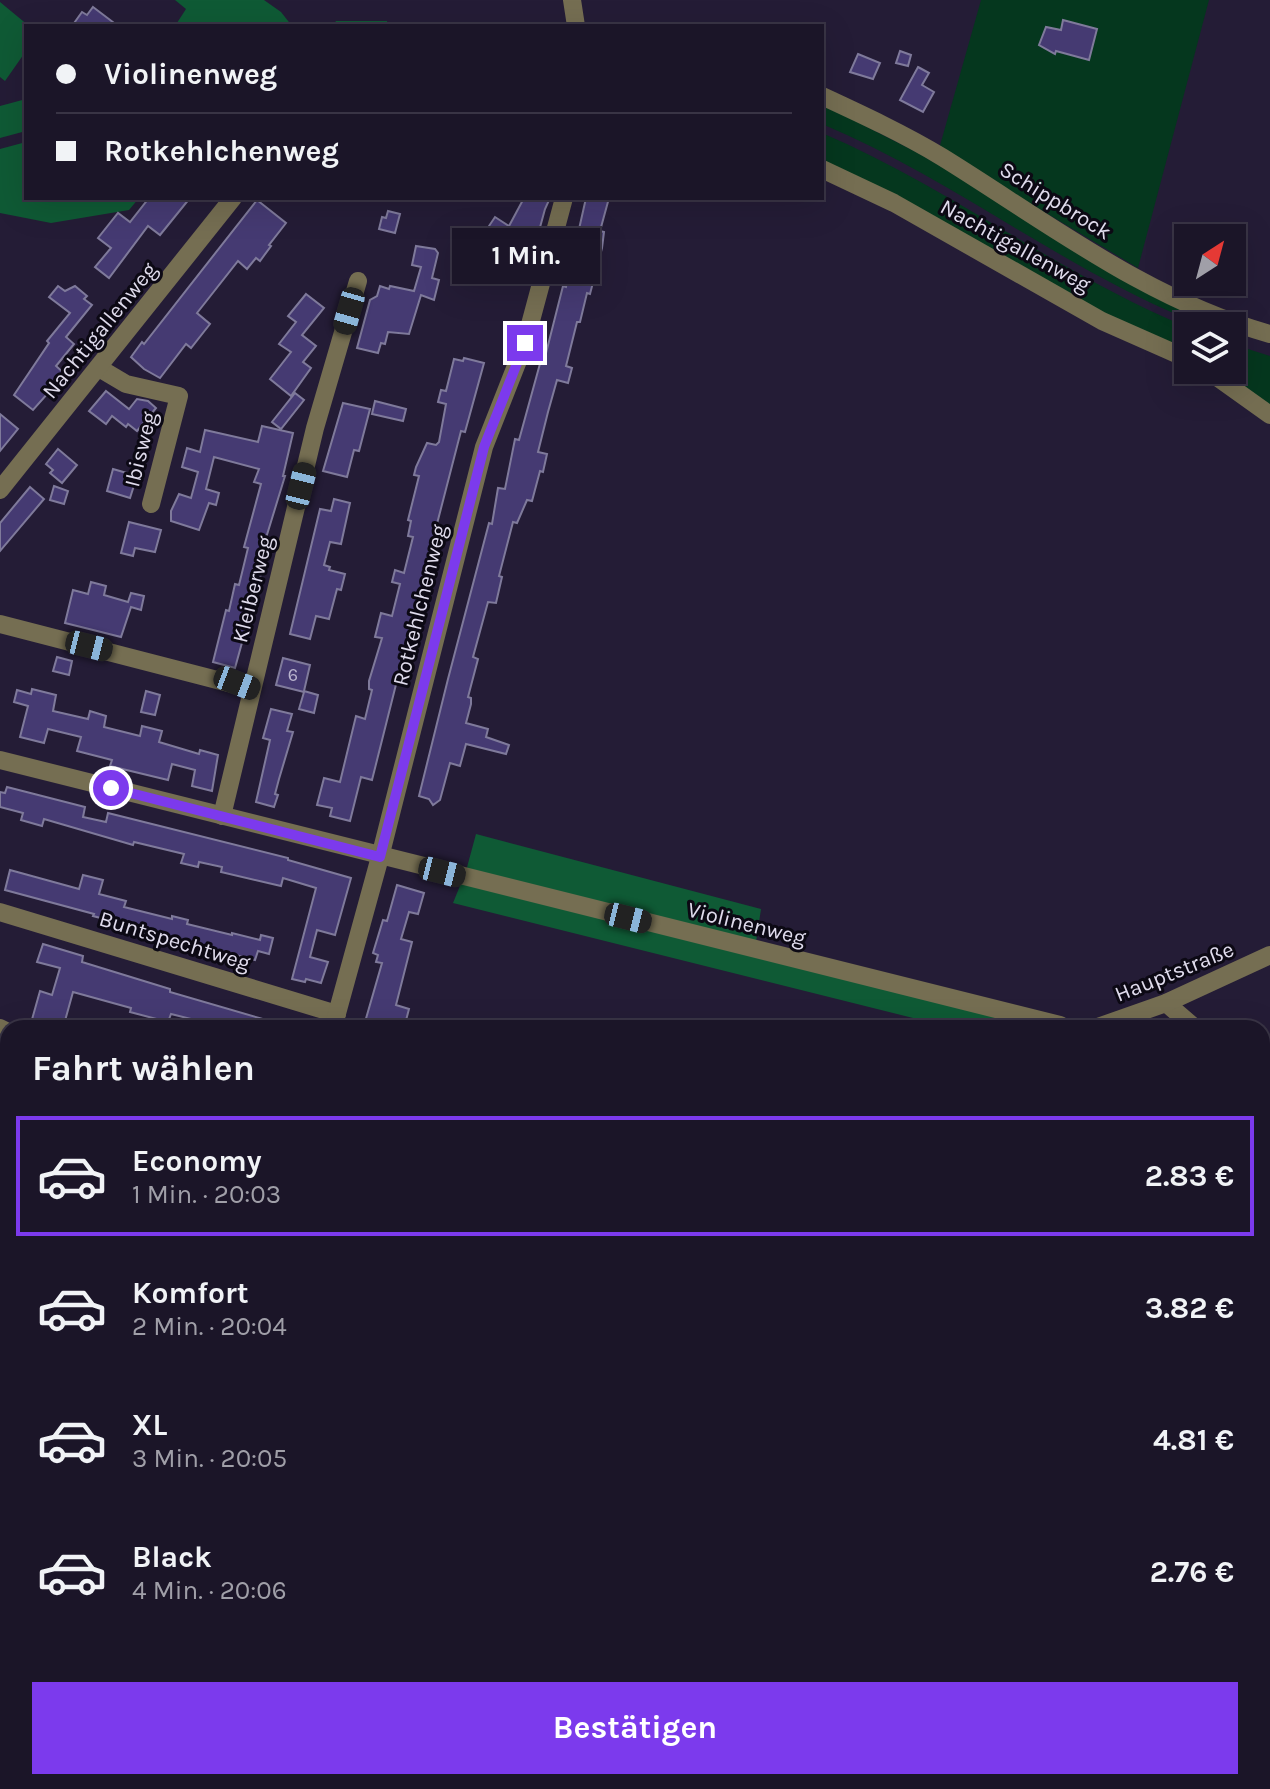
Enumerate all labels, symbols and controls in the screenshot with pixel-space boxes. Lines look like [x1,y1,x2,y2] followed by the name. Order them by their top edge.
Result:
[104,56,277,92] text: Violinenweg
[104,133,339,169] text: Rotkehlchenweg
[995,156,1116,246] street label: Schippbrock
[936,194,1096,298] street label: Nachtigallenweg
[1174,224,1246,296] north arrow
[1174,224,1246,384] map controls
[451,227,599,283] callout: 1 Min.
[492,240,560,271] text: 1 Min.
[37,257,163,404] street label: Nachtigallenweg
[331,285,367,337] car
[1174,312,1246,384] button: layers
[507,325,543,361] route end
[119,408,163,490] street label: Ibisweg
[284,460,318,512] car
[387,521,453,689] street label: Rotkehlchenweg
[227,533,279,645] street label: Kleiberweg
[63,629,115,663] car
[210,663,264,703] car
[288,664,298,686] house number: 6
[93,770,129,806] route start
[416,855,468,889] car
[685,897,809,951] street label: Violinenweg
[602,901,654,935] car
[96,906,254,976] street label: Buntspechtweg
[1111,936,1238,1008] street label: Hauptstraße
[32,1047,255,1089] text: Fahrt wählen
[36,1140,108,1212] icon: car
[132,1143,262,1179] text: Economy
[1145,1158,1234,1194] text: 2.83 €
[132,1179,281,1210] text: 1 Min. · 20:03
[36,1272,108,1344] icon: car
[132,1275,249,1311] text: Komfort
[1145,1290,1234,1326] text: 3.82 €
[132,1311,287,1342] text: 2 Min. · 20:04
[36,1404,108,1476] icon: car
[132,1407,167,1443] text: XL
[1153,1422,1234,1458] text: 4.81 €
[132,1443,287,1474] text: 3 Min. · 20:05
[36,1536,108,1608] icon: car
[132,1539,212,1575] text: Black
[1150,1554,1234,1590] text: 2.76 €
[132,1575,287,1606] text: 4 Min. · 20:06
[32,1682,1238,1774] button: Bestätigen

